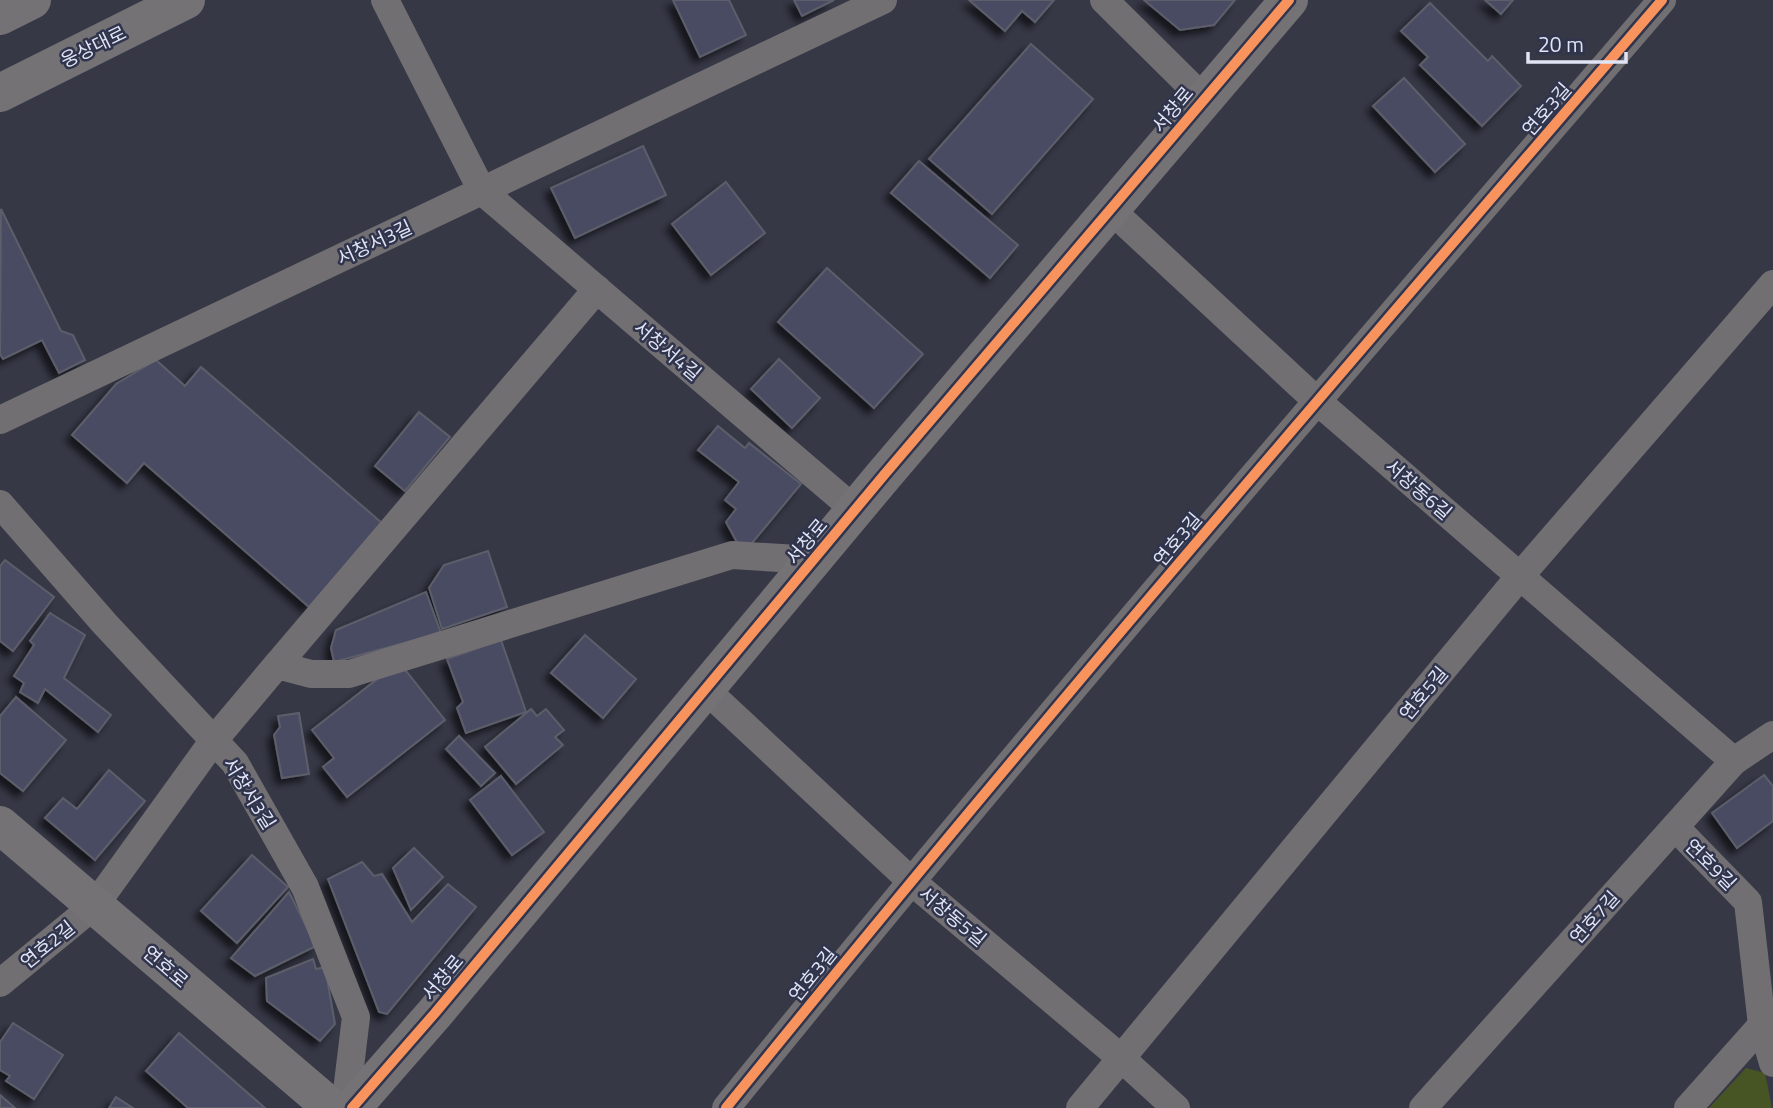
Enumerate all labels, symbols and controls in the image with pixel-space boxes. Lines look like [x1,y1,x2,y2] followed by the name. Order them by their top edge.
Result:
[55,18,131,74] street label: 웅상대로
[1528,21,1626,65] scale bar
[1538,28,1584,60] text: 20 m
[1514,76,1578,142] street label: 연호3길
[1144,80,1200,138] street label: 서창로
[331,212,417,272] street label: 서창서3길
[628,313,708,387] street label: 서창서4길
[1379,452,1459,526] street label: 서창동6길
[1146,506,1208,572] street label: 연호3길
[778,512,834,570] street label: 서창로
[1392,660,1454,726] street label: 연호5길
[216,751,284,835] street label: 서창서3길
[1678,831,1744,897] street label: 연호9길
[913,879,993,953] street label: 서창동5길
[1562,884,1626,950] street label: 연호7길
[13,913,81,975] street label: 연호2길
[137,938,195,994] street label: 연호로
[781,940,843,1008] street label: 연호3길
[414,948,470,1006] street label: 서창로

